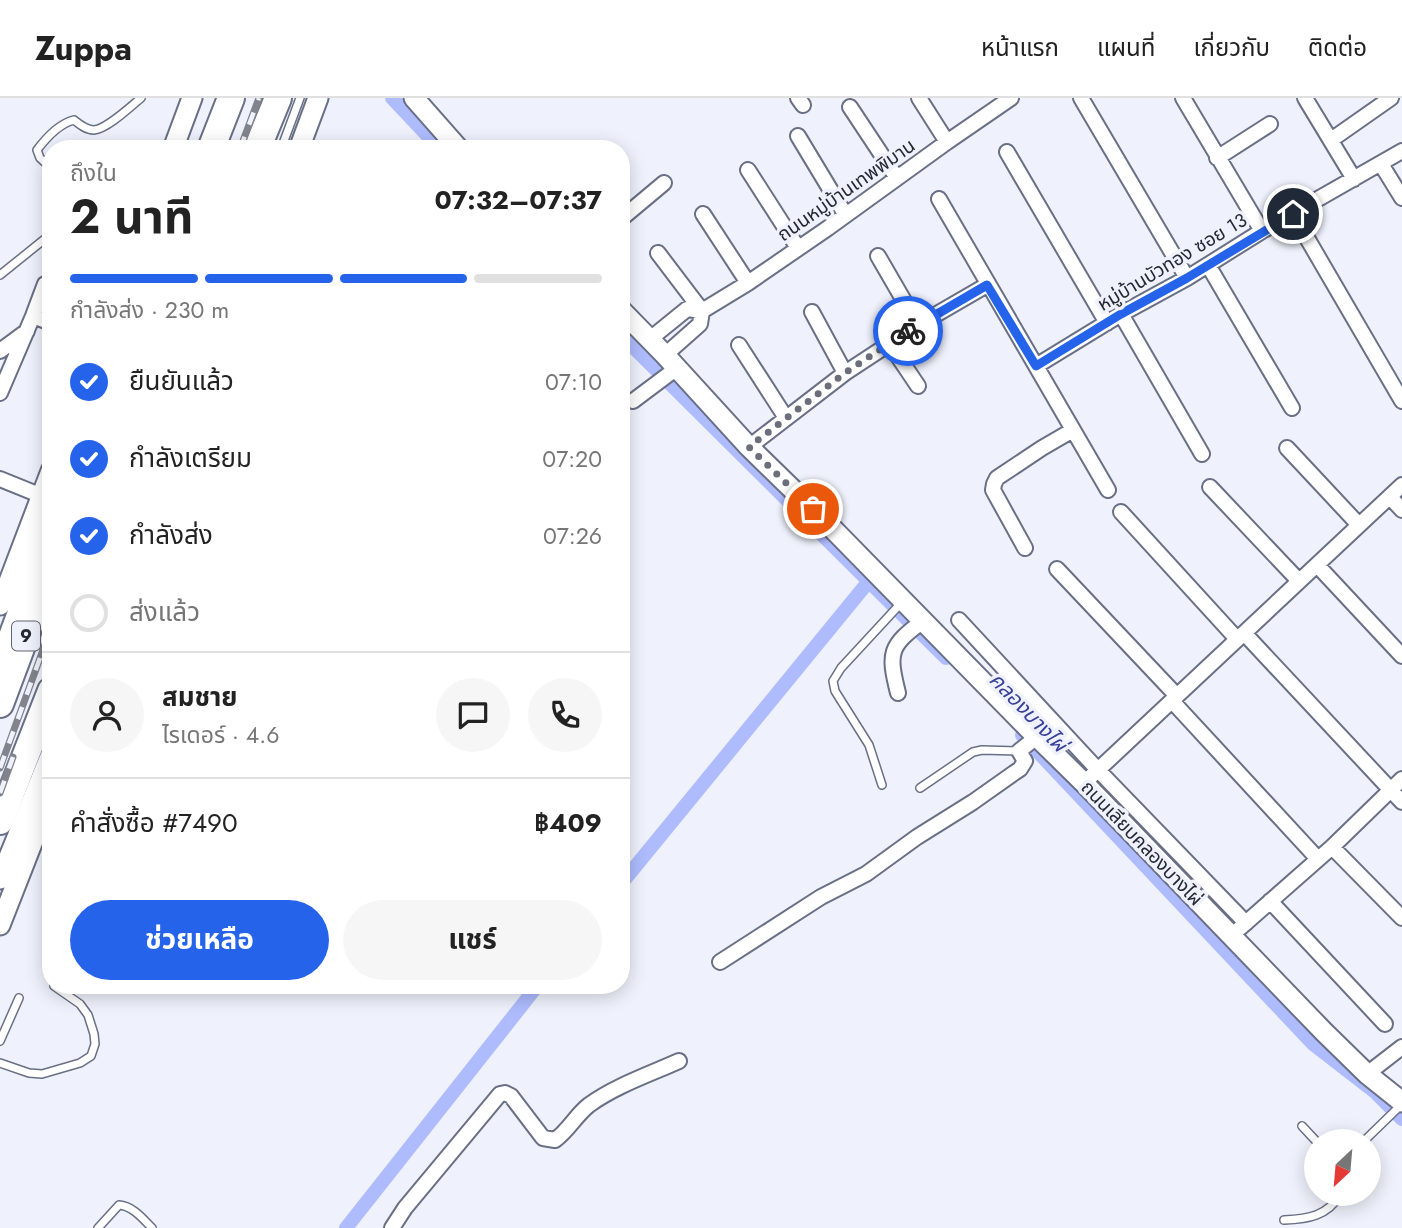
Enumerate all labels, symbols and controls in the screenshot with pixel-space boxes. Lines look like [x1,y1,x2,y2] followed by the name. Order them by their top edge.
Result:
[35,25,132,72] text: Zuppa
[981,30,1059,65] text: หน้าแรก
[1097,30,1155,65] text: แผนที่
[1193,30,1270,65] text: เกี่ยวกับ
[1308,30,1367,65] text: ติดต่อ
[771,132,921,248] street label: ถนนหมู่บ้านเทพพิมาน
[70,156,117,190] text: ถึงใน
[434,181,602,219] text: 07:32–07:37
[70,184,193,250] text: 2 นาที
[1263,184,1323,244] pin
[1274,195,1312,233] icon: home
[1092,207,1252,317] street label: หมู่บ้านบัวทอง ซอย 13
[70,293,229,327] text: กำลังส่ง · 230 m
[873,296,943,366] courier
[889,312,927,350] icon: bike
[129,362,234,400] text: ยืนยันแล้ว
[70,363,108,401] icon: check
[545,365,602,399] text: 07:10
[129,439,252,477] text: กำลังเตรียม
[70,440,108,478] icon: check
[542,442,602,476] text: 07:20
[783,479,843,539] pin
[794,490,832,528] icon: bag
[129,516,213,554] text: กำลังส่ง
[70,517,108,555] icon: check
[543,519,602,553] text: 07:26
[129,593,200,631] text: ส่งแล้ว
[12,622,40,650] road number: 9
[982,665,1076,761] water label: คลองบางไผ่
[70,678,144,752] button: person
[162,678,238,716] text: สมชาย
[436,678,510,752] button: chat
[528,678,602,752] button: phone
[162,718,279,752] text: ไรเดอร์ · 4.6
[1075,774,1209,912] street label: ถนนเลียบคลองบางไผ่
[70,804,238,842] text: คำสั่งซื้อ #7490
[534,804,602,842] text: ฿409
[70,900,329,980] button: ช่วยเหลือ
[343,900,602,980] button: แชร์
[1304,1129,1381,1206] north arrow
[1304,1129,1381,1206] map controls

